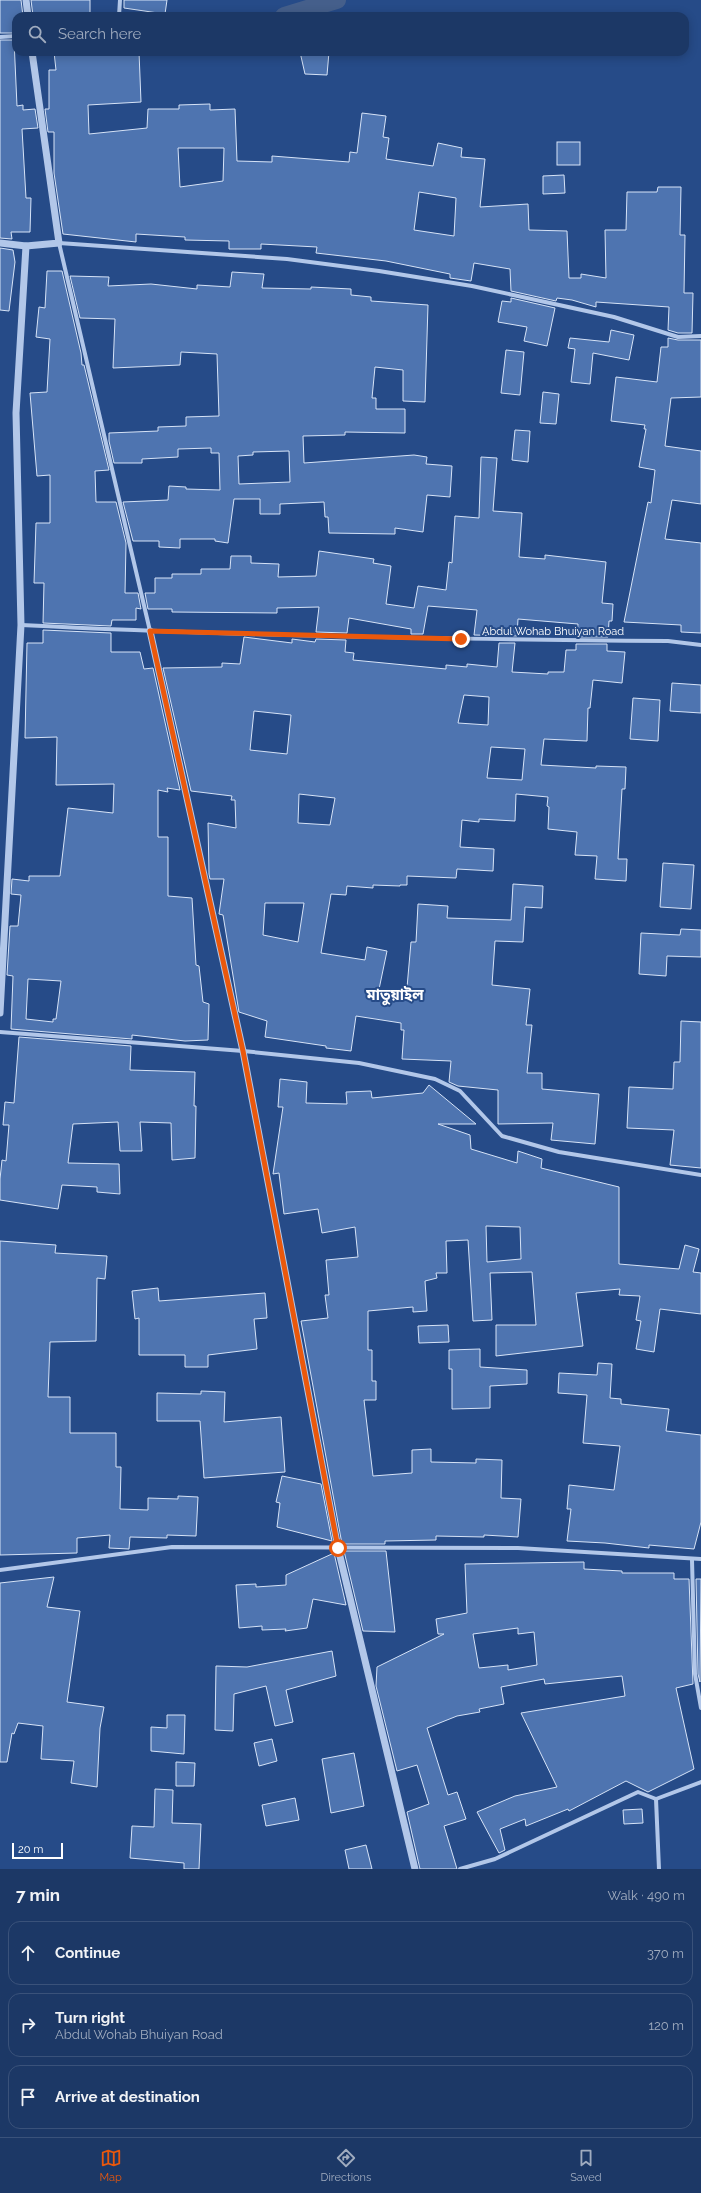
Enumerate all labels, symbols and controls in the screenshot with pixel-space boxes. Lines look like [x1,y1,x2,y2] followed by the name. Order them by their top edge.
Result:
[12,12,689,56] search box
[26,23,48,45] icon: search
[58,25,141,43] text: Search here
[482,625,624,638] street label: Abdul Wohab Bhuiyan Road
[452,630,470,648] route end
[365,986,424,1006] district label: মাতুয়াইল
[329,1539,347,1557] route start
[12,1841,63,1860] scale bar
[18,1843,43,1856] text: 20 m
[16,1885,60,1905] text: 7 min
[608,1888,685,1903] text: Walk · 490 m
[17,1942,39,1964] icon: ahead
[55,1944,120,1962] text: Continue
[647,1946,684,1961] text: 370 m
[55,2009,125,2027] text: Turn right
[17,2014,39,2036] icon: right
[648,2018,684,2033] text: 120 m
[55,2027,223,2042] text: Abdul Wohab Bhuiyan Road
[17,2086,39,2108] icon: arrive
[55,2088,200,2106] text: Arrive at destination
[99,2147,122,2184] tab: Map
[321,2147,371,2184] tab: Directions
[570,2147,602,2184] tab: Saved

